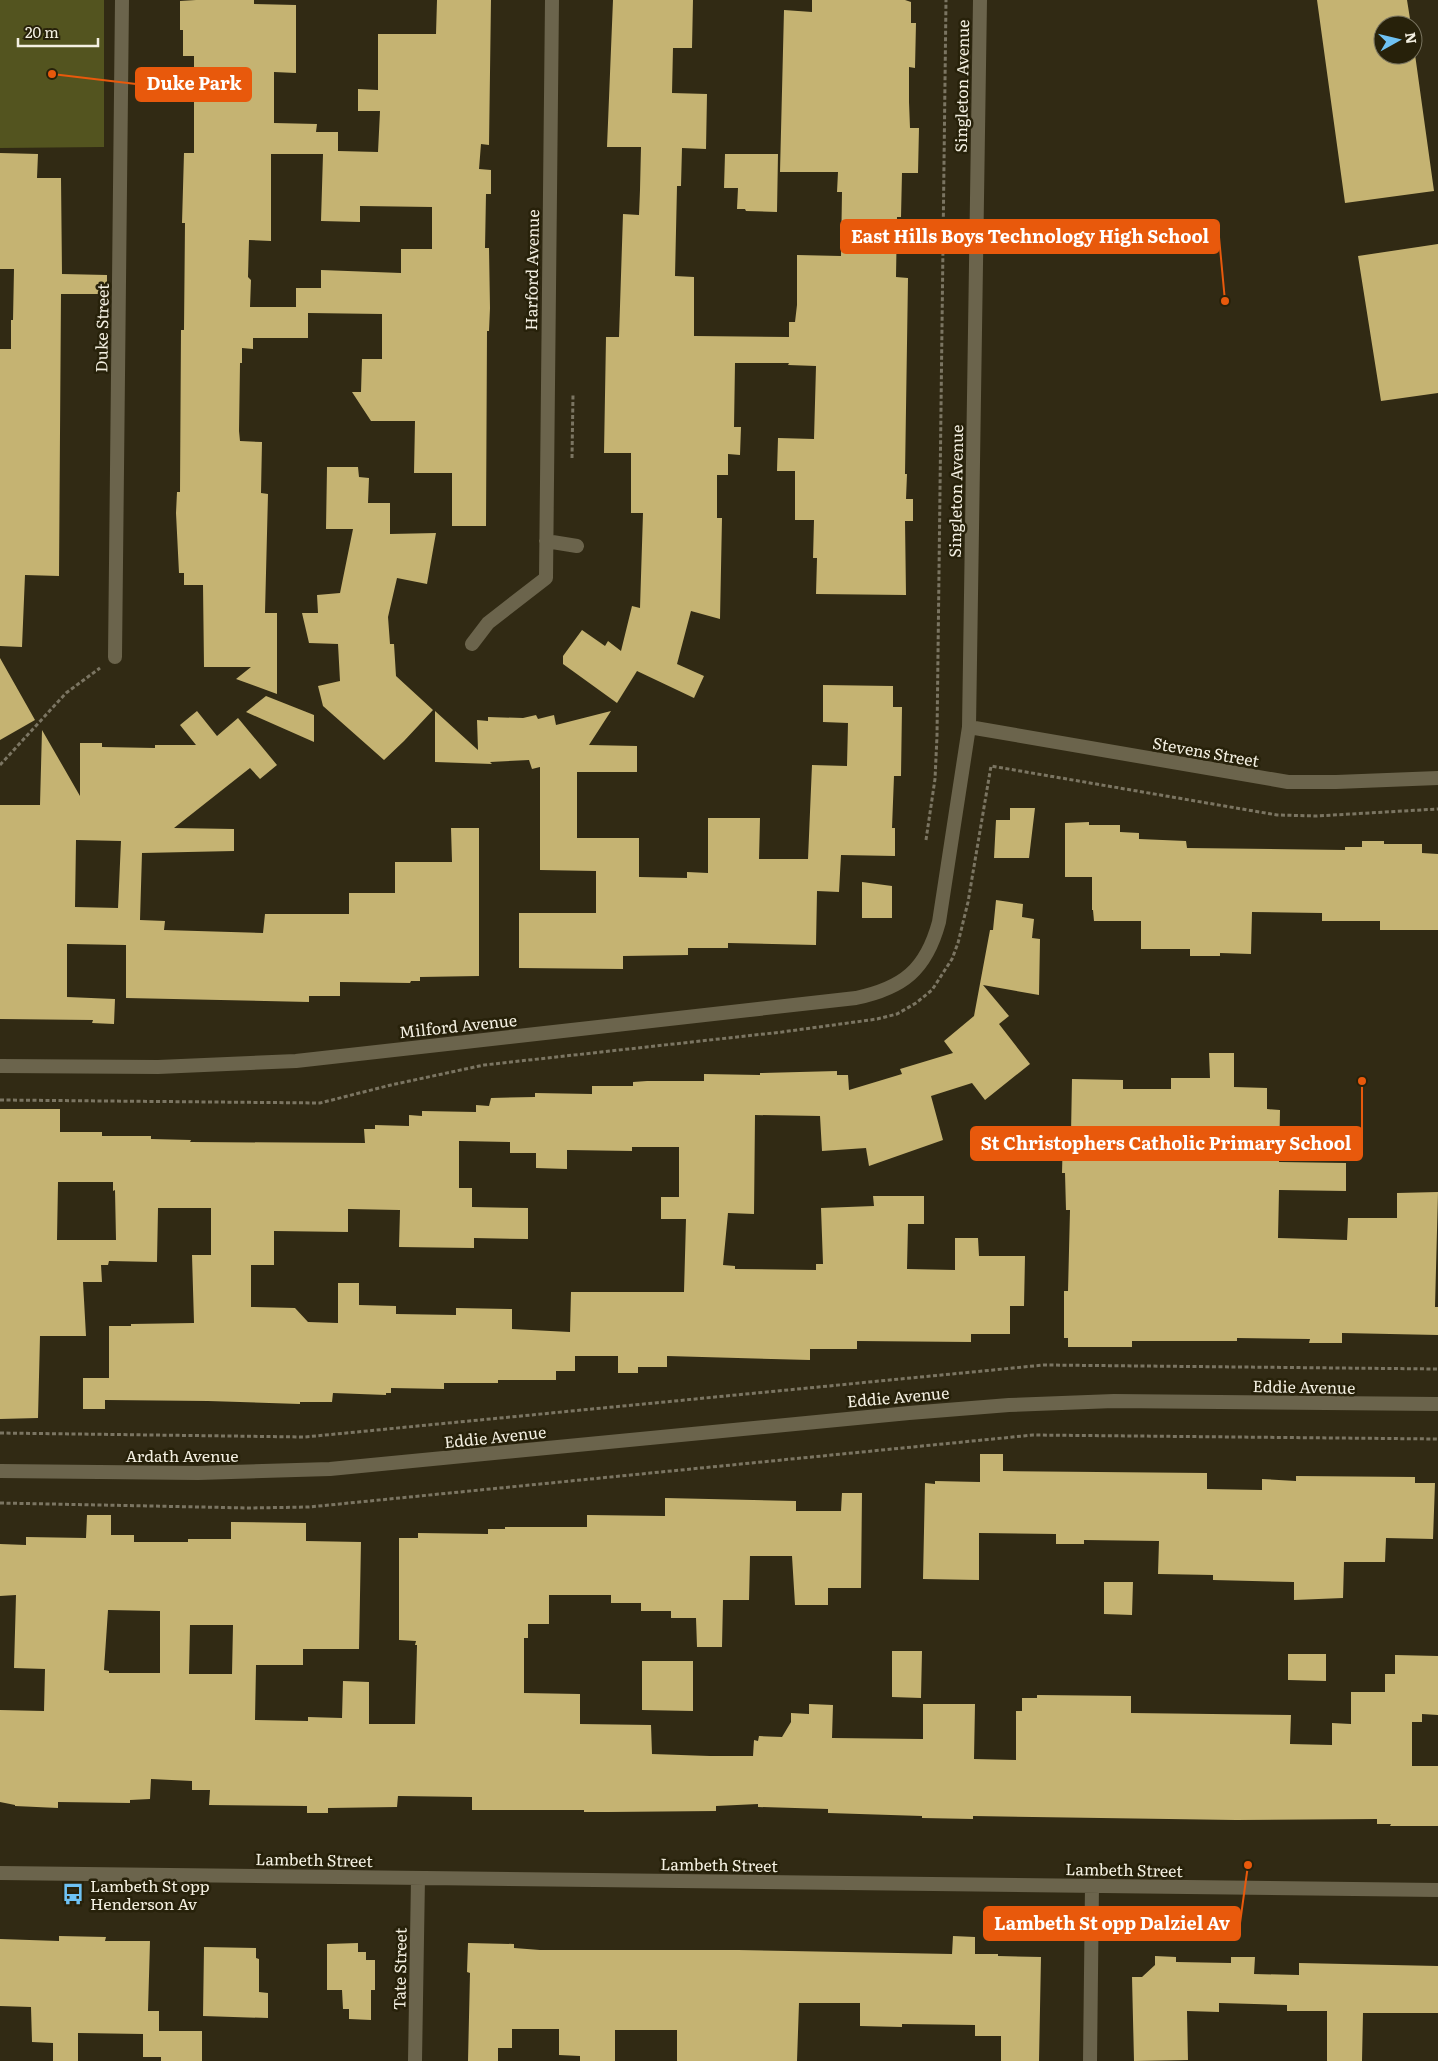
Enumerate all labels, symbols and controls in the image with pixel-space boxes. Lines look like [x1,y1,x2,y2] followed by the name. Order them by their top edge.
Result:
[18,15,98,47] scale bar
[1373,15,1423,65] north arrow
[948,19,974,153] street label: Singleton Avenue
[25,20,59,43] text: 20 m
[1401,31,1423,46] text: N
[136,68,251,101] callout: Duke Park
[146,69,243,96] text: Duke Park
[518,209,544,331] street label: Harford Avenue
[841,220,1219,253] callout: East Hills Boys Technology High School
[851,222,1210,249] text: East Hills Boys Technology High School
[88,283,114,373] street label: Duke Street
[942,424,968,558] street label: Singleton Avenue
[1151,730,1262,772] street label: Stevens Street
[398,1007,518,1043] street label: Milford Avenue
[971,1127,1362,1160] callout: St Christophers Catholic Primary School
[981,1129,1352,1156] text: St Christophers Catholic Primary School
[1252,1373,1356,1399] street label: Eddie Avenue
[846,1380,950,1412] street label: Eddie Avenue
[443,1419,547,1453] street label: Eddie Avenue
[125,1443,239,1467] street label: Ardath Avenue
[255,1846,373,1872] street label: Lambeth Street
[660,1851,778,1877] street label: Lambeth Street
[1065,1856,1183,1882] street label: Lambeth Street
[90,1873,210,1915] place label: Lambeth St opp Henderson Av
[60,1881,86,1907] bus stop icon: Lambeth St opp Henderson Av
[984,1907,1240,1940] callout: Lambeth St opp Dalziel Av
[994,1909,1231,1936] text: Lambeth St opp Dalziel Av
[386,1927,412,2010] street label: Tate Street

